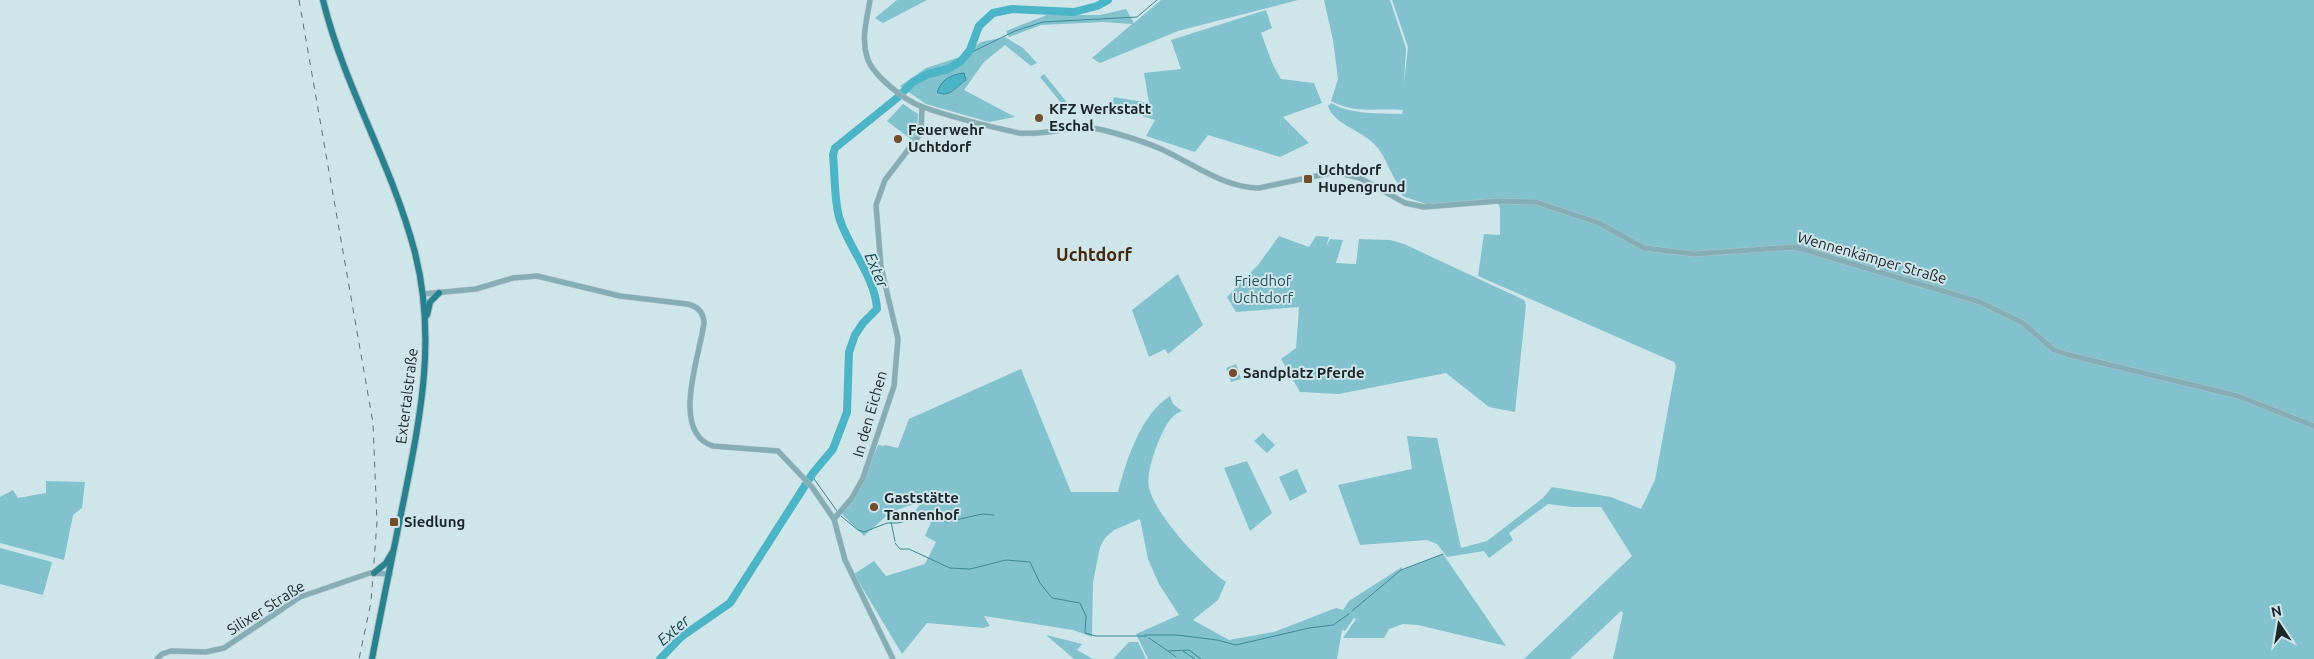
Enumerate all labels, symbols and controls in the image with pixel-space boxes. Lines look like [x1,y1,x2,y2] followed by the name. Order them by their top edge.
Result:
[1049,100,1152,134] place label: KFZ Werkstatt Eschal
[1033,112,1045,124] marker: KFZ Werkstatt Eschal
[908,121,985,155] place label: Feuerwehr Uchtdorf
[892,133,904,145] marker: Feuerwehr Uchtdorf
[1318,161,1406,195] place label: Uchtdorf Hupengrund
[1302,173,1314,185] marker: Uchtdorf Hupengrund
[1795,228,1949,287] street label: Wennenkämper Straße
[1056,244,1133,264] district label: Uchtdorf
[862,250,893,291] water label: Exter
[1233,272,1294,306] park label: Friedhof Uchtdorf
[392,347,421,445] street label: Extertalstraße
[1243,364,1365,381] place label: Sandplatz Pferde
[1227,367,1239,379] marker: Sandplatz Pferde
[849,369,890,459] street label: In den Eichen
[884,489,960,523] place label: Gaststätte Tannenhof
[868,501,880,513] marker: Gaststätte Tannenhof
[404,513,465,530] place label: Siedlung
[388,516,400,528] marker: Siedlung
[224,577,308,638] street label: Silixer Straße
[2254,599,2304,649] north arrow
[2270,602,2283,620] text: N
[653,611,693,649] water label: Exter

